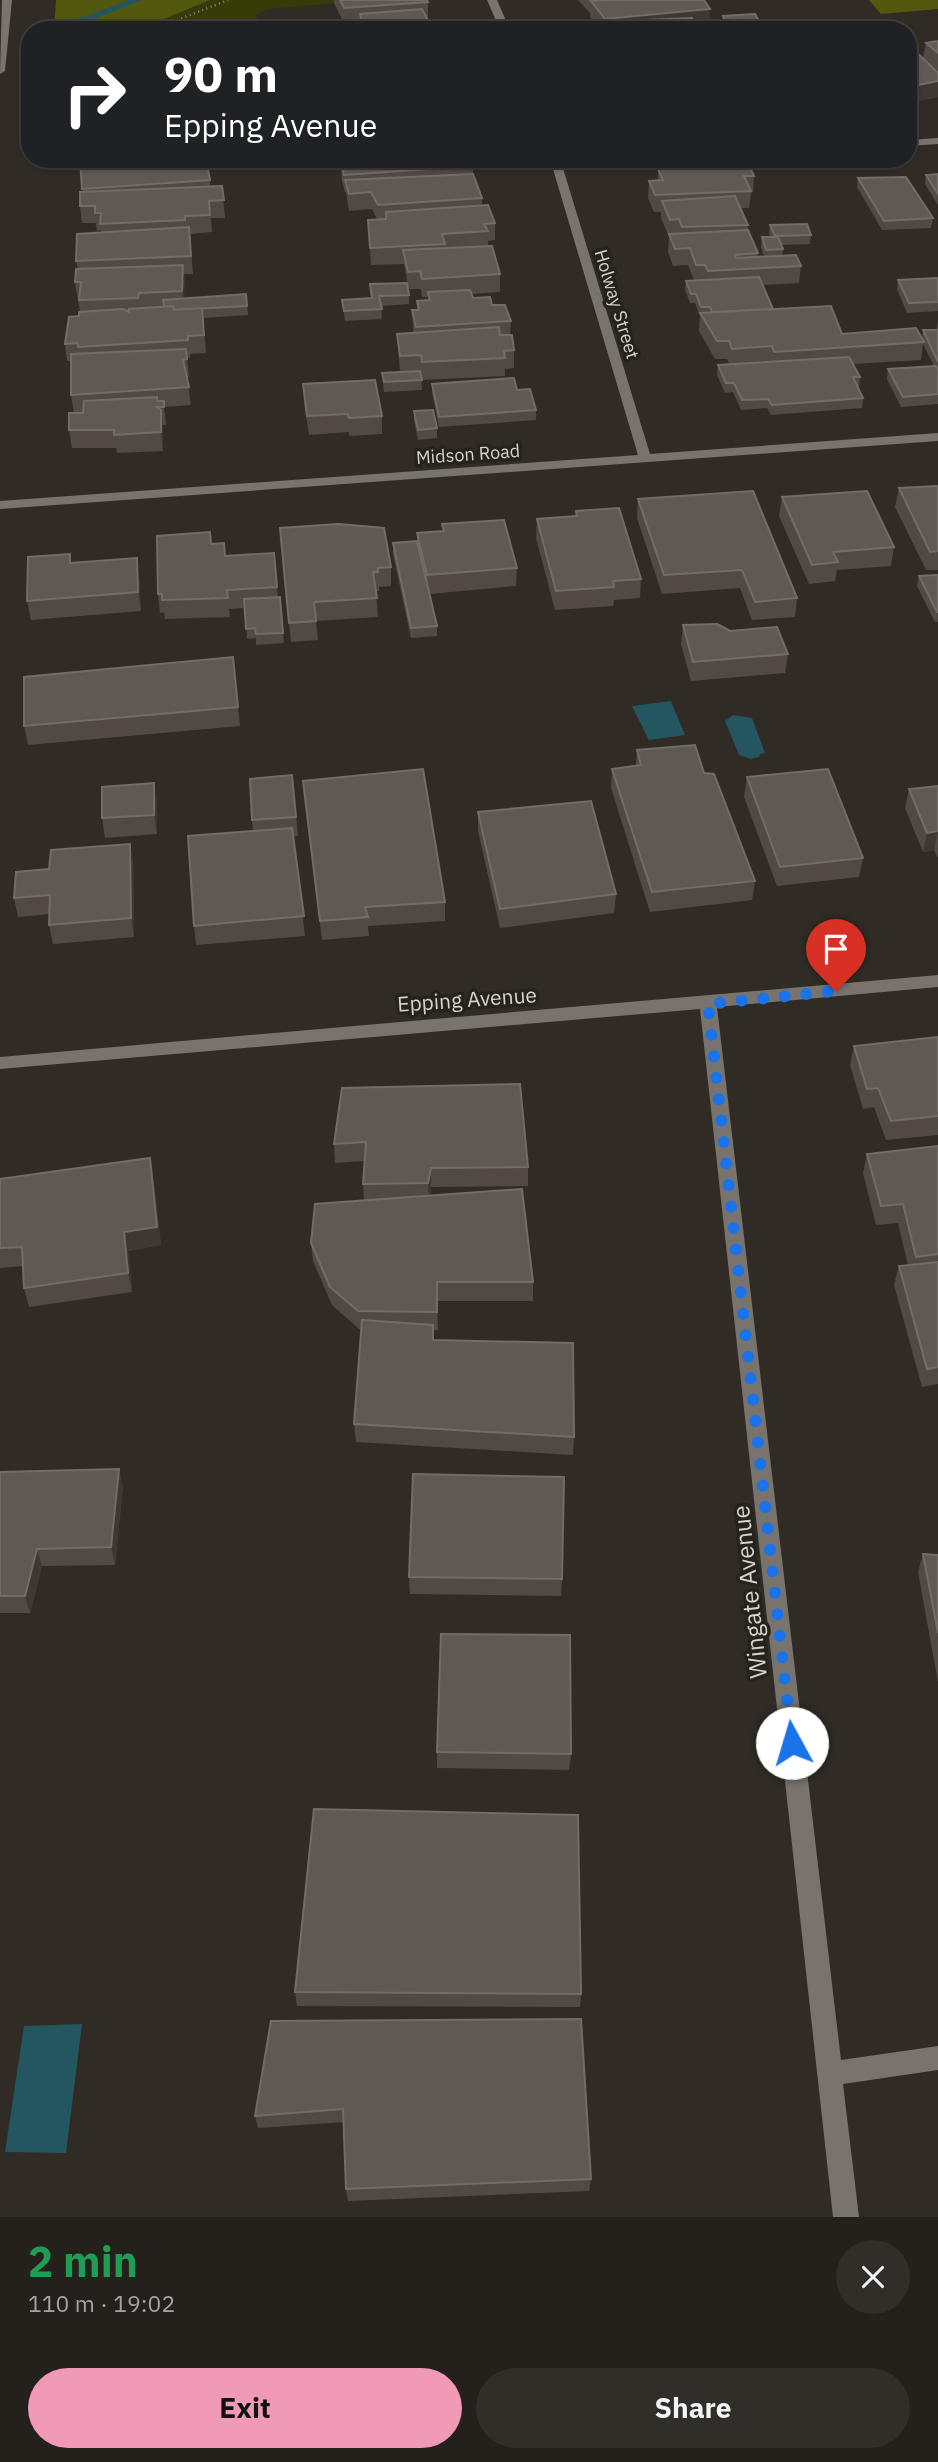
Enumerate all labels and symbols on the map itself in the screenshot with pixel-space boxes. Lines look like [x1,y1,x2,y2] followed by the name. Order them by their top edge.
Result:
[589,246,645,362] street label: Holway Street
[415,439,521,469] street label: Midson Road
[806,919,866,991] pin
[396,980,538,1018] street label: Epping Avenue
[724,1504,774,1680] street label: Wingate Avenue
[755,1706,829,1780] position arrow

